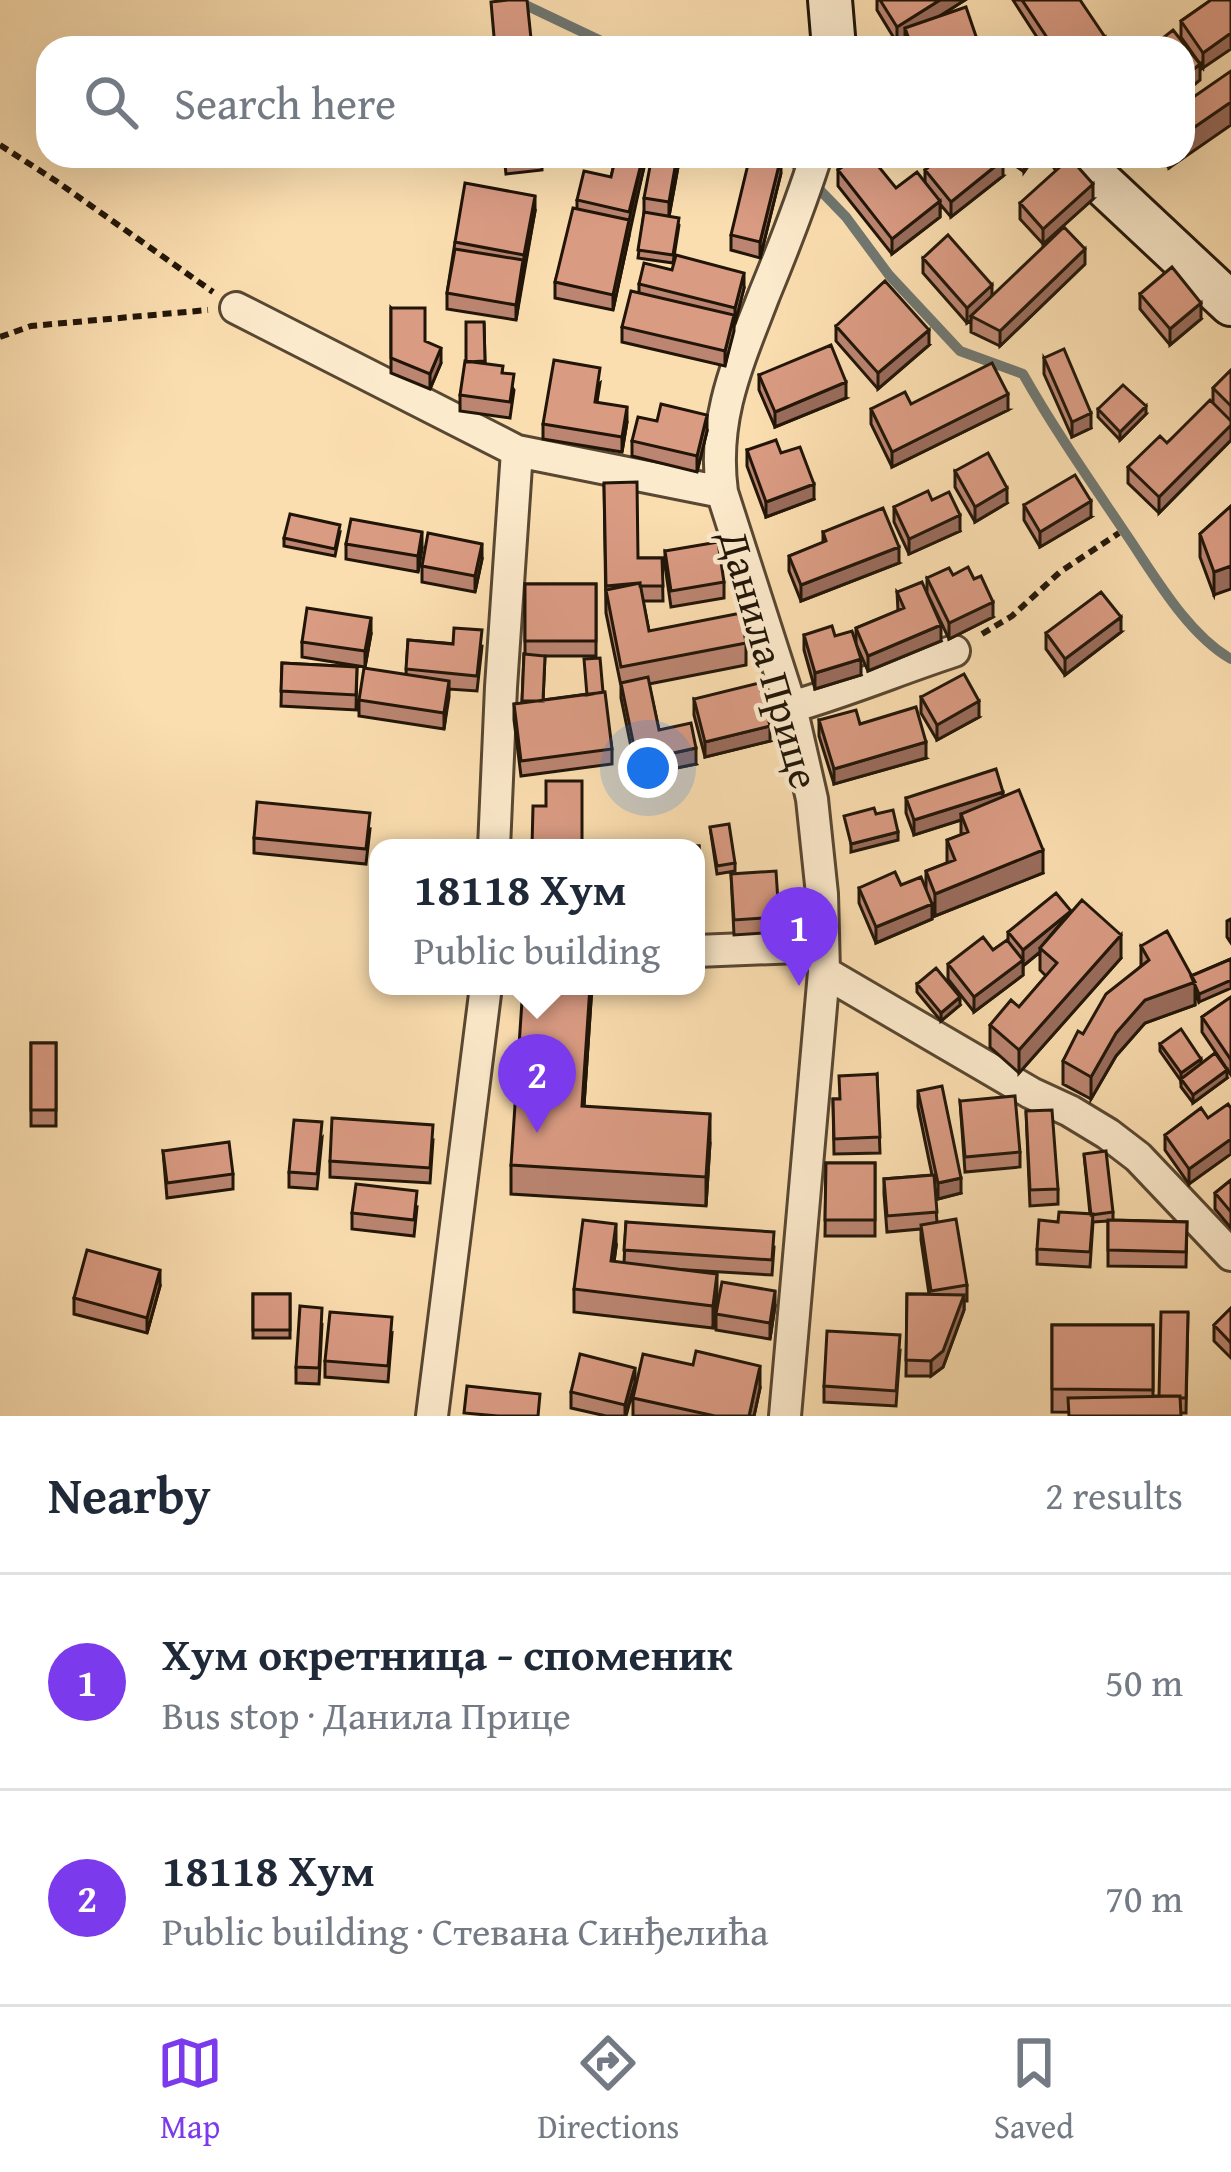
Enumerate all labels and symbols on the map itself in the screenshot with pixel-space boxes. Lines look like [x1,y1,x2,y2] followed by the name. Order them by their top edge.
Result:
[704,521,837,796] street label: Данила Прице
[618,738,678,798] your location
[760,887,838,986] pin: 1
[498,1034,576,1133] pin: 2

